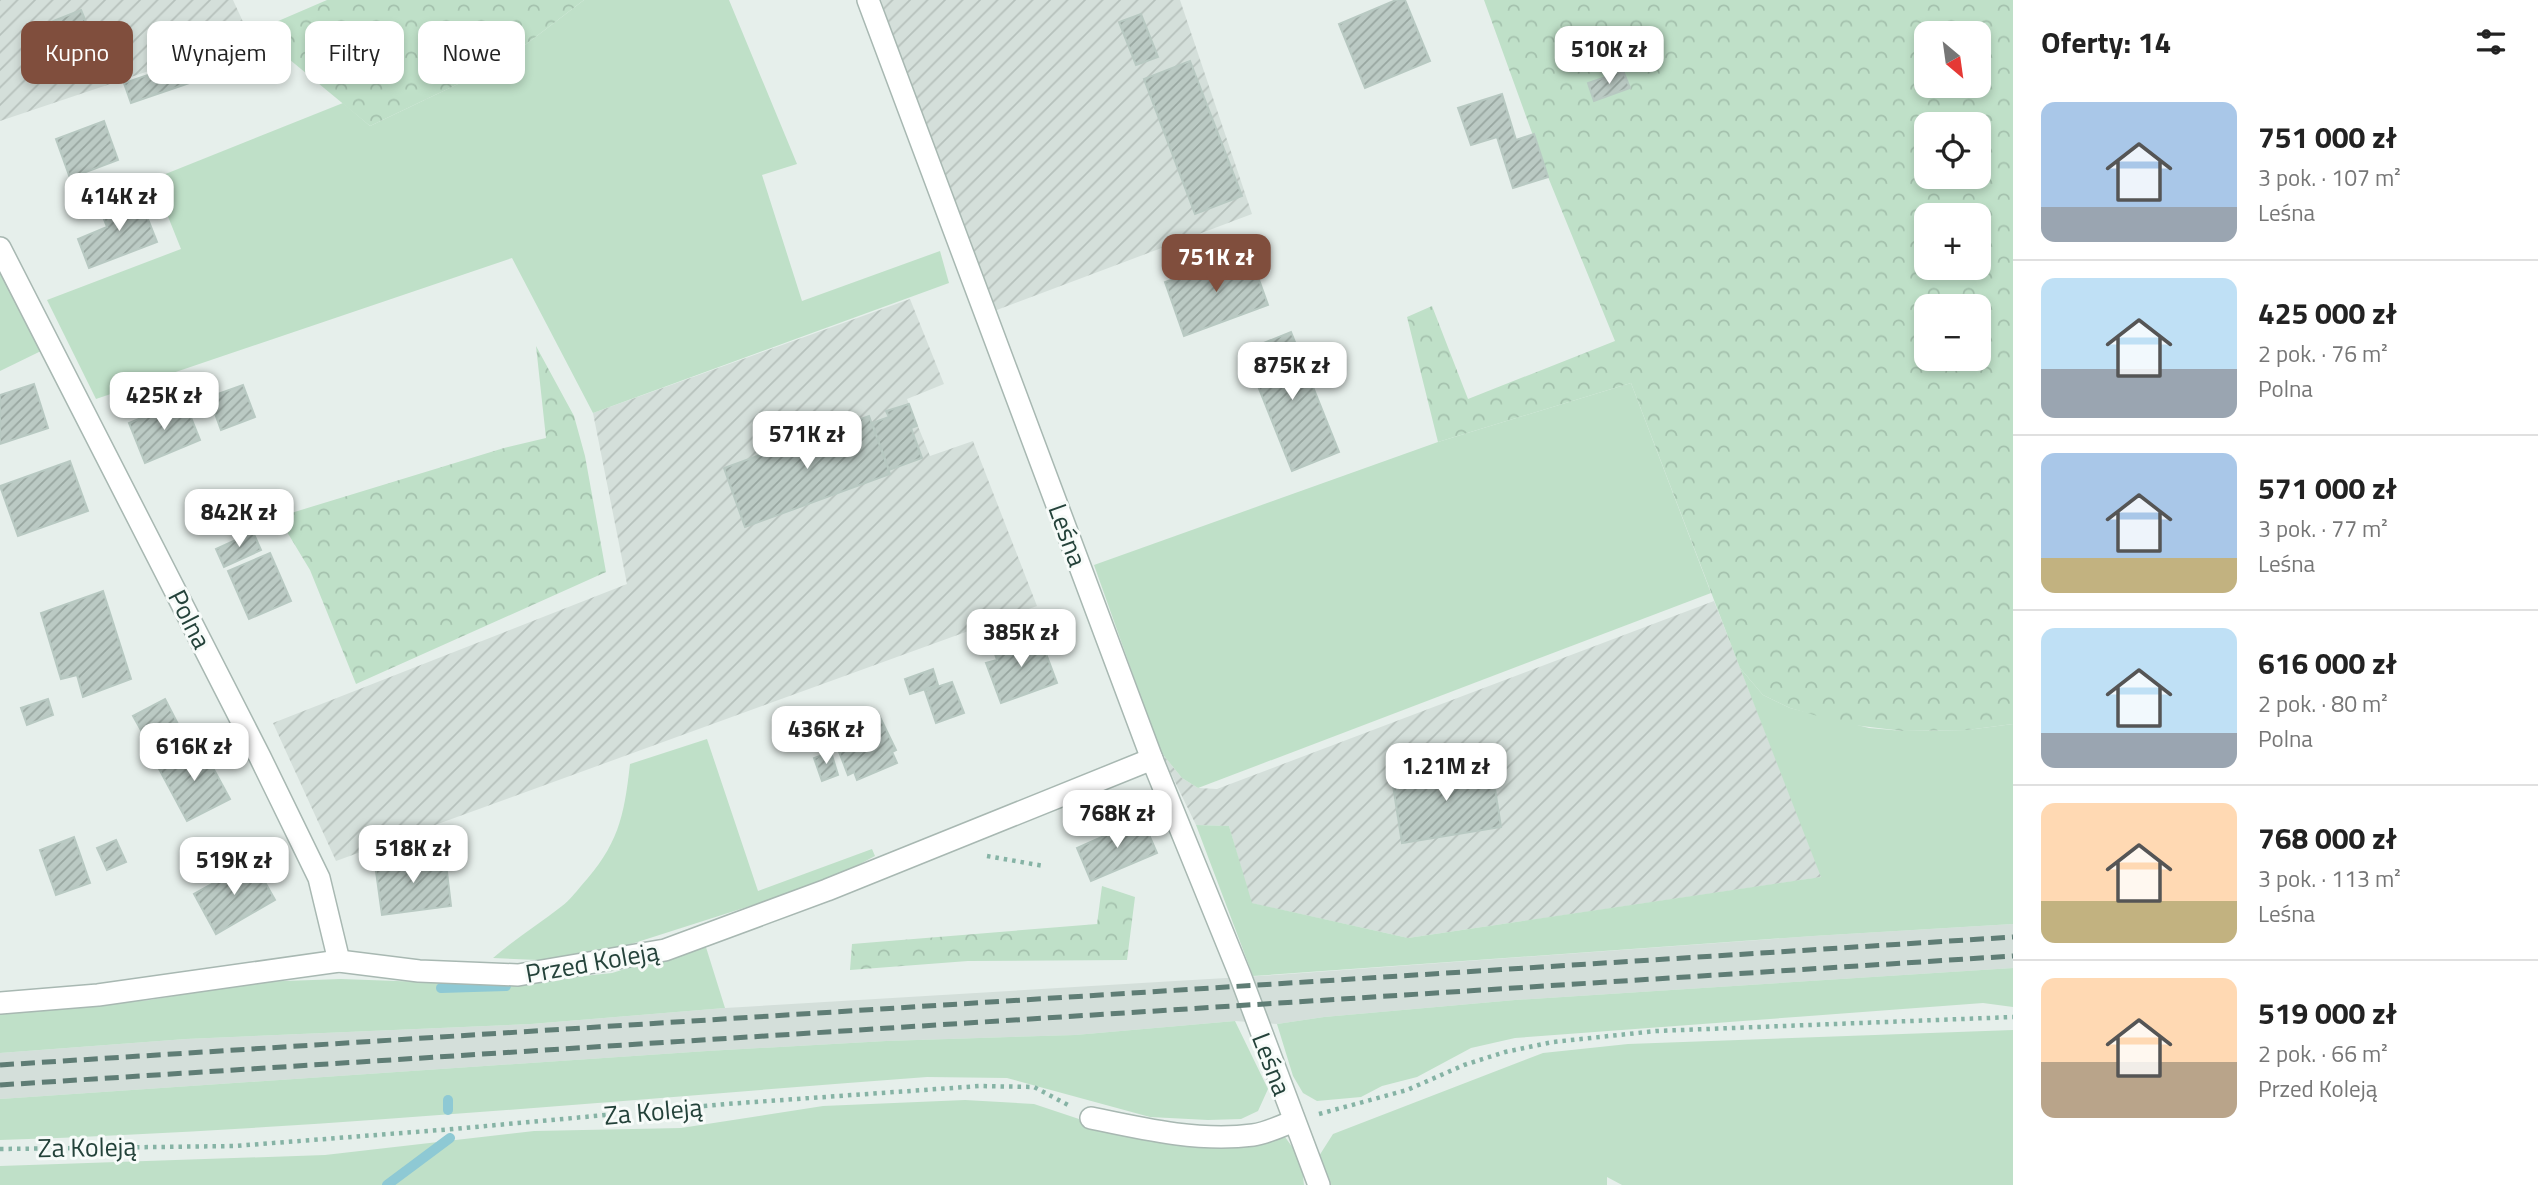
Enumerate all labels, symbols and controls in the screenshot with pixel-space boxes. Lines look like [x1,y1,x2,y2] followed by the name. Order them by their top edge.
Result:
[2041,19,2171,65] text: Oferty: 14
[21,21,133,84] chip: Kupno
[147,21,291,84] chip: Wynajem
[305,21,404,84] chip: Filtry
[418,21,525,84] chip: Nowe
[1914,21,1992,98] north arrow
[1914,21,1991,371] map controls
[2472,23,2510,61] icon: filters
[1544,27,1674,86] pin: 510K zł
[1571,31,1647,66] text: 510K zł
[1914,112,1991,189] button: locate
[2258,114,2397,160] text: 751 000 zł
[2097,130,2181,214] icon: home
[2258,160,2401,195] text: 3 pok. · 107 m²
[54,174,184,233] pin: 414K zł
[81,178,157,213] text: 414K zł
[2258,195,2315,230] text: Leśna
[1914,203,1991,280] button: +
[1151,234,1281,294] pin: 751K zł
[1178,239,1254,274] text: 751K zł
[2258,290,2397,336] text: 425 000 zł
[1914,294,1991,371] button: −
[2097,306,2181,390] icon: home
[2258,336,2388,371] text: 2 pok. · 76 m²
[1227,342,1357,402] pin: 875K zł
[1254,347,1330,382] text: 875K zł
[2258,371,2313,406] text: Polna
[99,372,229,432] pin: 425K zł
[126,377,202,412] text: 425K zł
[742,412,872,471] pin: 571K zł
[769,416,845,451] text: 571K zł
[2258,465,2397,511] text: 571 000 zł
[2097,481,2181,565] icon: home
[174,490,304,549] pin: 842K zł
[201,494,277,529] text: 842K zł
[1039,498,1097,572] street label: Leśna
[2258,511,2388,546] text: 3 pok. · 77 m²
[2258,546,2315,581] text: Leśna
[159,583,221,655] street label: Polna
[956,610,1086,669] pin: 385K zł
[983,614,1059,649] text: 385K zł
[2258,640,2397,686] text: 616 000 zł
[2097,656,2181,740] icon: home
[2258,686,2388,721] text: 2 pok. · 80 m²
[761,706,891,766] pin: 436K zł
[788,711,864,746] text: 436K zł
[2258,721,2313,756] text: Polna
[129,724,259,783] pin: 616K zł
[156,728,232,763] text: 616K zł
[1374,744,1518,803] pin: 1.21M zł
[1402,748,1490,783] text: 1.21M zł
[1052,790,1182,850] pin: 768K zł
[1079,795,1155,830] text: 768K zł
[2258,815,2397,861] text: 768 000 zł
[348,826,478,885] pin: 518K zł
[375,830,451,865] text: 518K zł
[2097,831,2181,915] icon: home
[169,838,299,897] pin: 519K zł
[196,842,272,877] text: 519K zł
[2258,861,2401,896] text: 3 pok. · 113 m²
[2258,896,2315,931] text: Leśna
[522,931,662,993] street label: Przed Koleją
[2258,990,2397,1036] text: 519 000 zł
[2097,1006,2181,1090] icon: home
[1242,1027,1302,1101] street label: Leśna
[2258,1036,2388,1071] text: 2 pok. · 66 m²
[2258,1071,2377,1106] text: Przed Koleją
[602,1087,704,1135] street label: Za Koleją
[37,1127,137,1167] street label: Za Koleją

